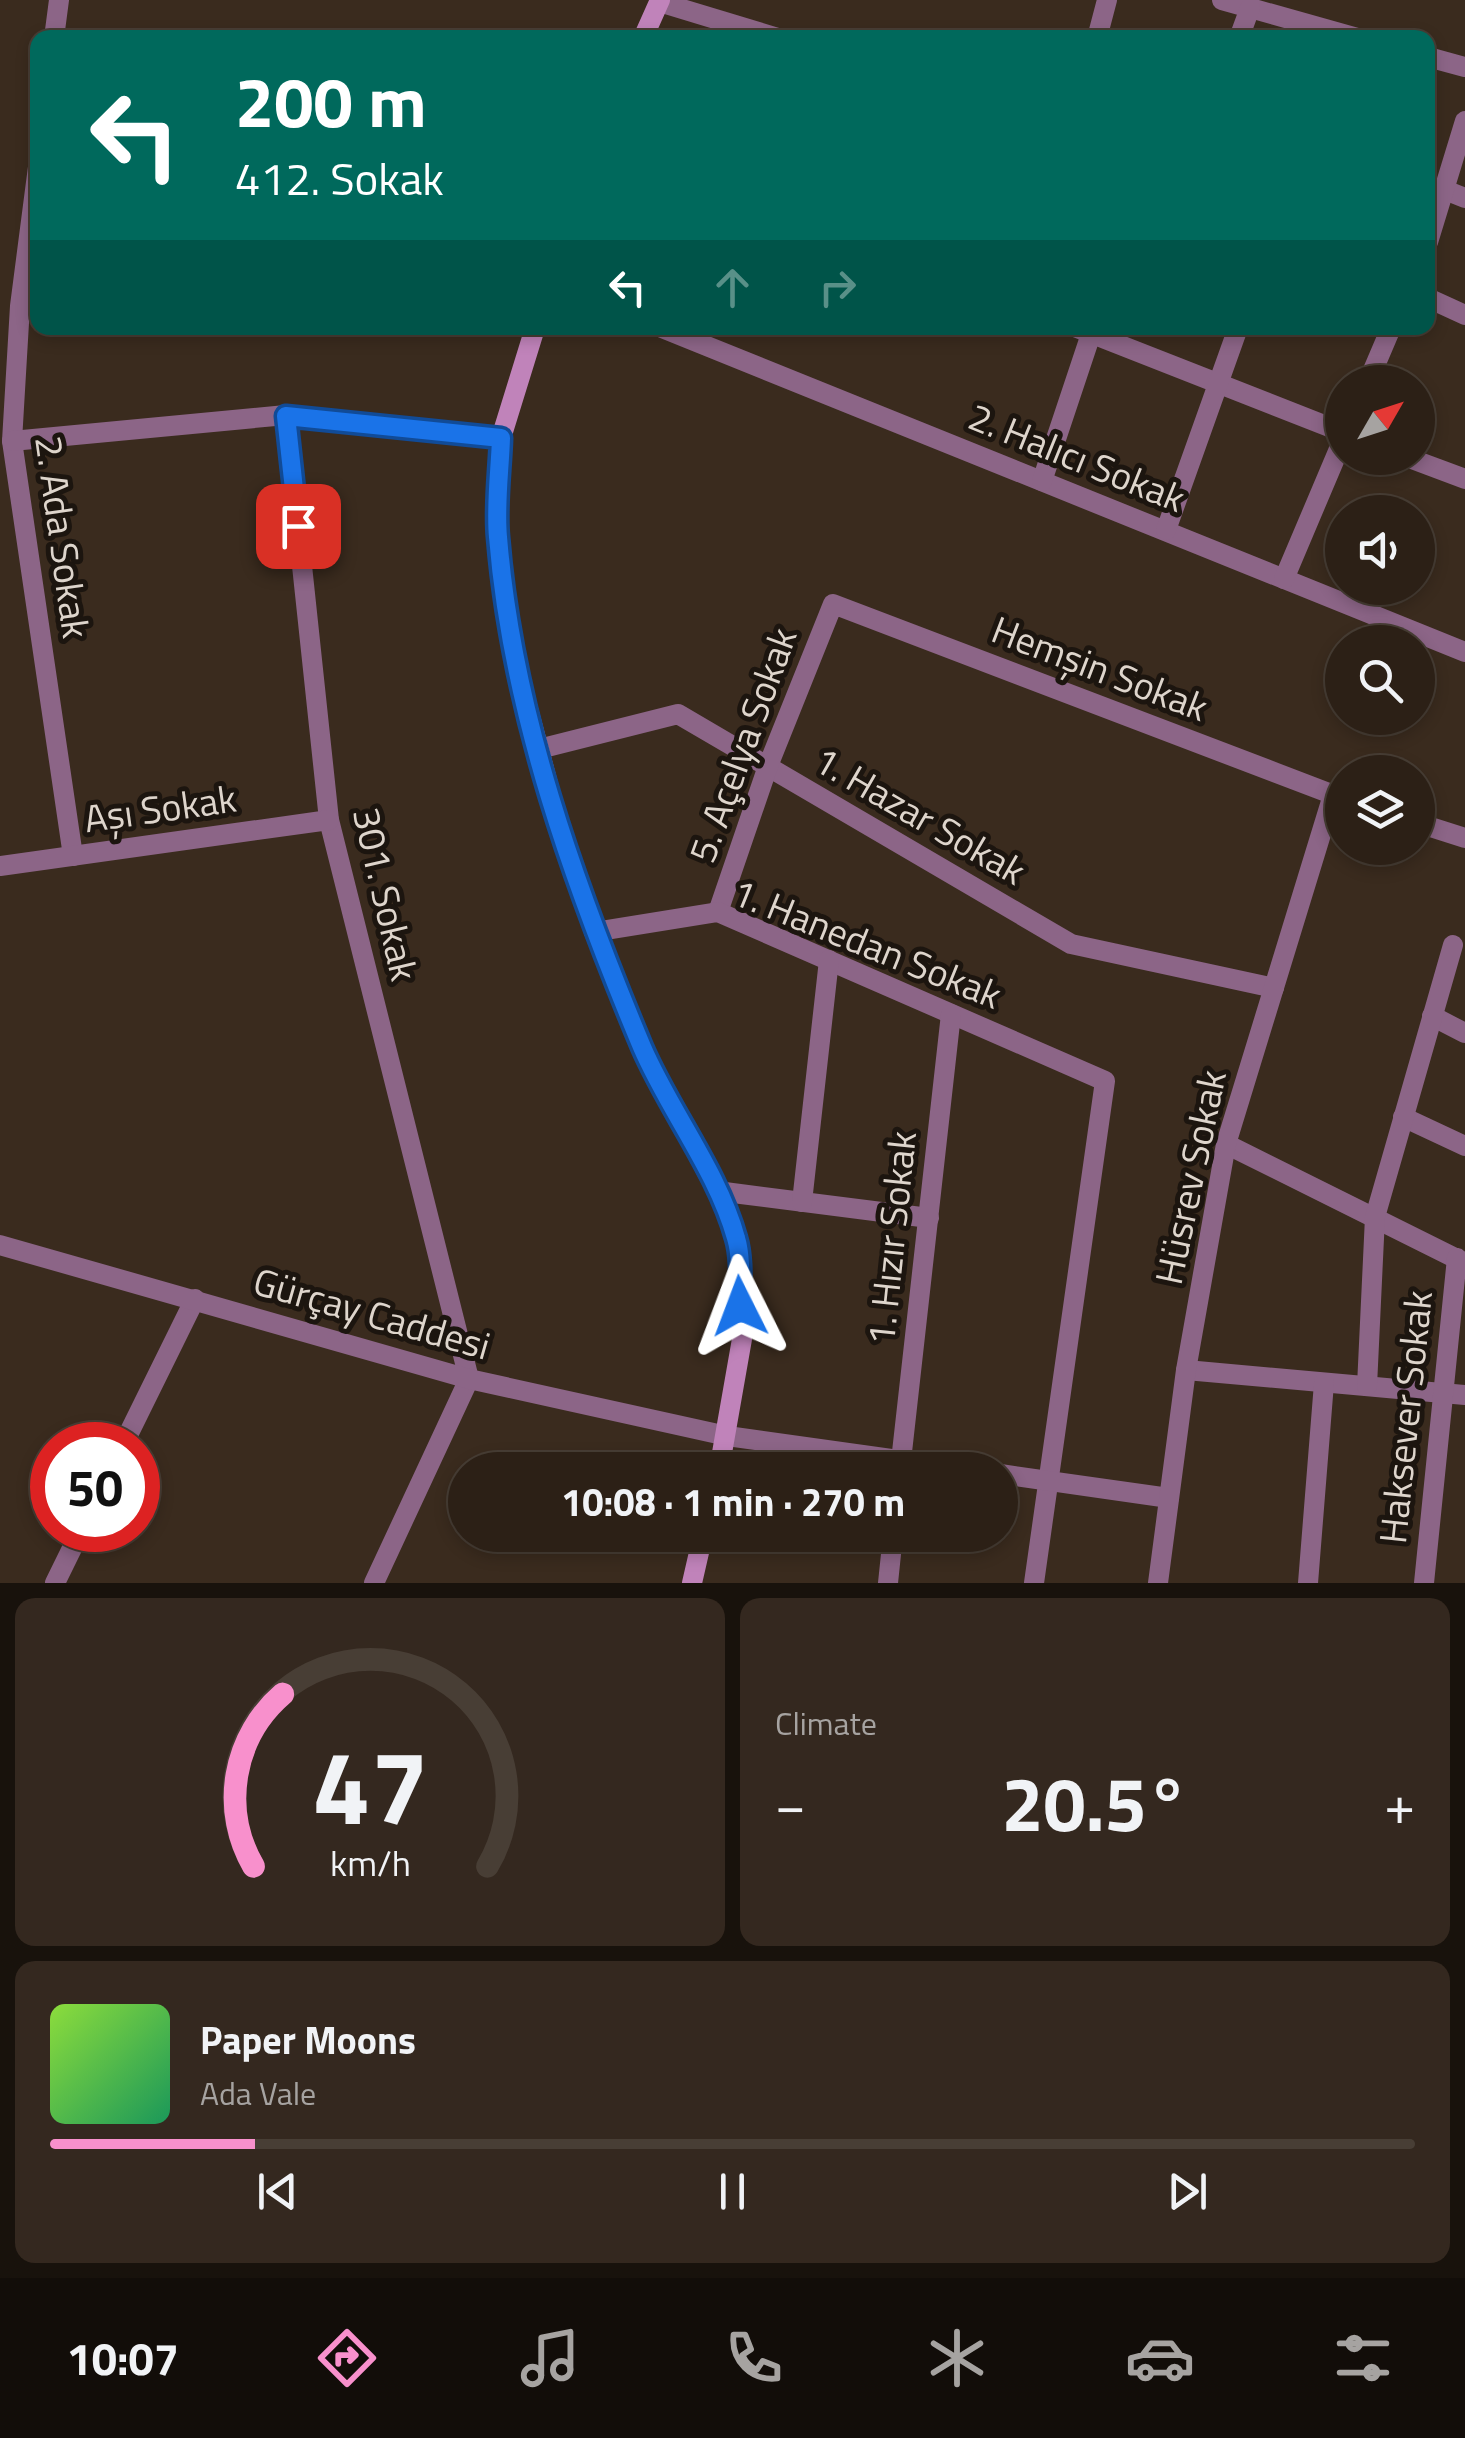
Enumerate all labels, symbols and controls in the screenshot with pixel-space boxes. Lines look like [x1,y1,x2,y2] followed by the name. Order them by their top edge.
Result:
[235,48,427,154] text: 200 m
[70,70,200,200] icon: left
[235,144,444,212] text: 412. Sokak
[600,260,655,315] icon: left
[705,260,760,315] icon: ahead
[810,260,865,315] icon: right
[1325,365,1435,475] north arrow
[1325,365,1435,865] map controls
[960,387,1194,527] street label: 2. Halıcı Sokak
[20,432,106,642] street label: 2. Ada Sokak
[256,484,341,569] pin
[1325,495,1435,605] button: sound
[271,499,326,554] icon: arrive
[984,600,1216,736] street label: Hemşin Sokak
[673,620,811,870] street label: 5. Açelya Sokak
[1325,625,1435,735] button: search
[803,731,1037,899] street label: 1. Hazar Sokak
[1325,755,1435,865] button: layers
[80,769,240,847] street label: Aşı Sokak
[338,802,434,986] street label: 301. Sokak
[724,863,1010,1023] street label: 1. Hanedan Sokak
[1139,1064,1241,1290] street label: Hüsrev Sokak
[851,1128,931,1348] street label: 1. Hızır Sokak
[247,1252,497,1374] street label: Gürçay Caddesi
[688,1254,792,1358] position arrow
[1363,1288,1447,1546] street label: Haksever Sokak
[30,1422,160,1552] speed limit sign: 50
[561,1473,905,1531] text: 10:08 · 1 min · 270 m
[775,1699,877,1747] text: Climate
[312,1706,428,1864] text: 47
[1001,1746,1189,1860] text: 20.5°
[775,1762,806,1845] text: −
[1384,1762,1415,1845] text: +
[330,1835,410,1890] text: km/h
[200,2011,416,2069] text: Paper Moons
[200,2069,316,2117] text: Ada Vale
[250,2164,305,2219] icon: previous
[705,2164,760,2219] icon: pause
[1160,2164,1215,2219] icon: next
[312,2323,382,2393] icon: directions
[515,2323,585,2393] icon: music
[719,2323,789,2393] icon: phone
[922,2323,992,2393] icon: climate
[1125,2323,1195,2393] icon: car
[1328,2323,1398,2393] icon: filters
[67,2324,179,2392] text: 10:07

